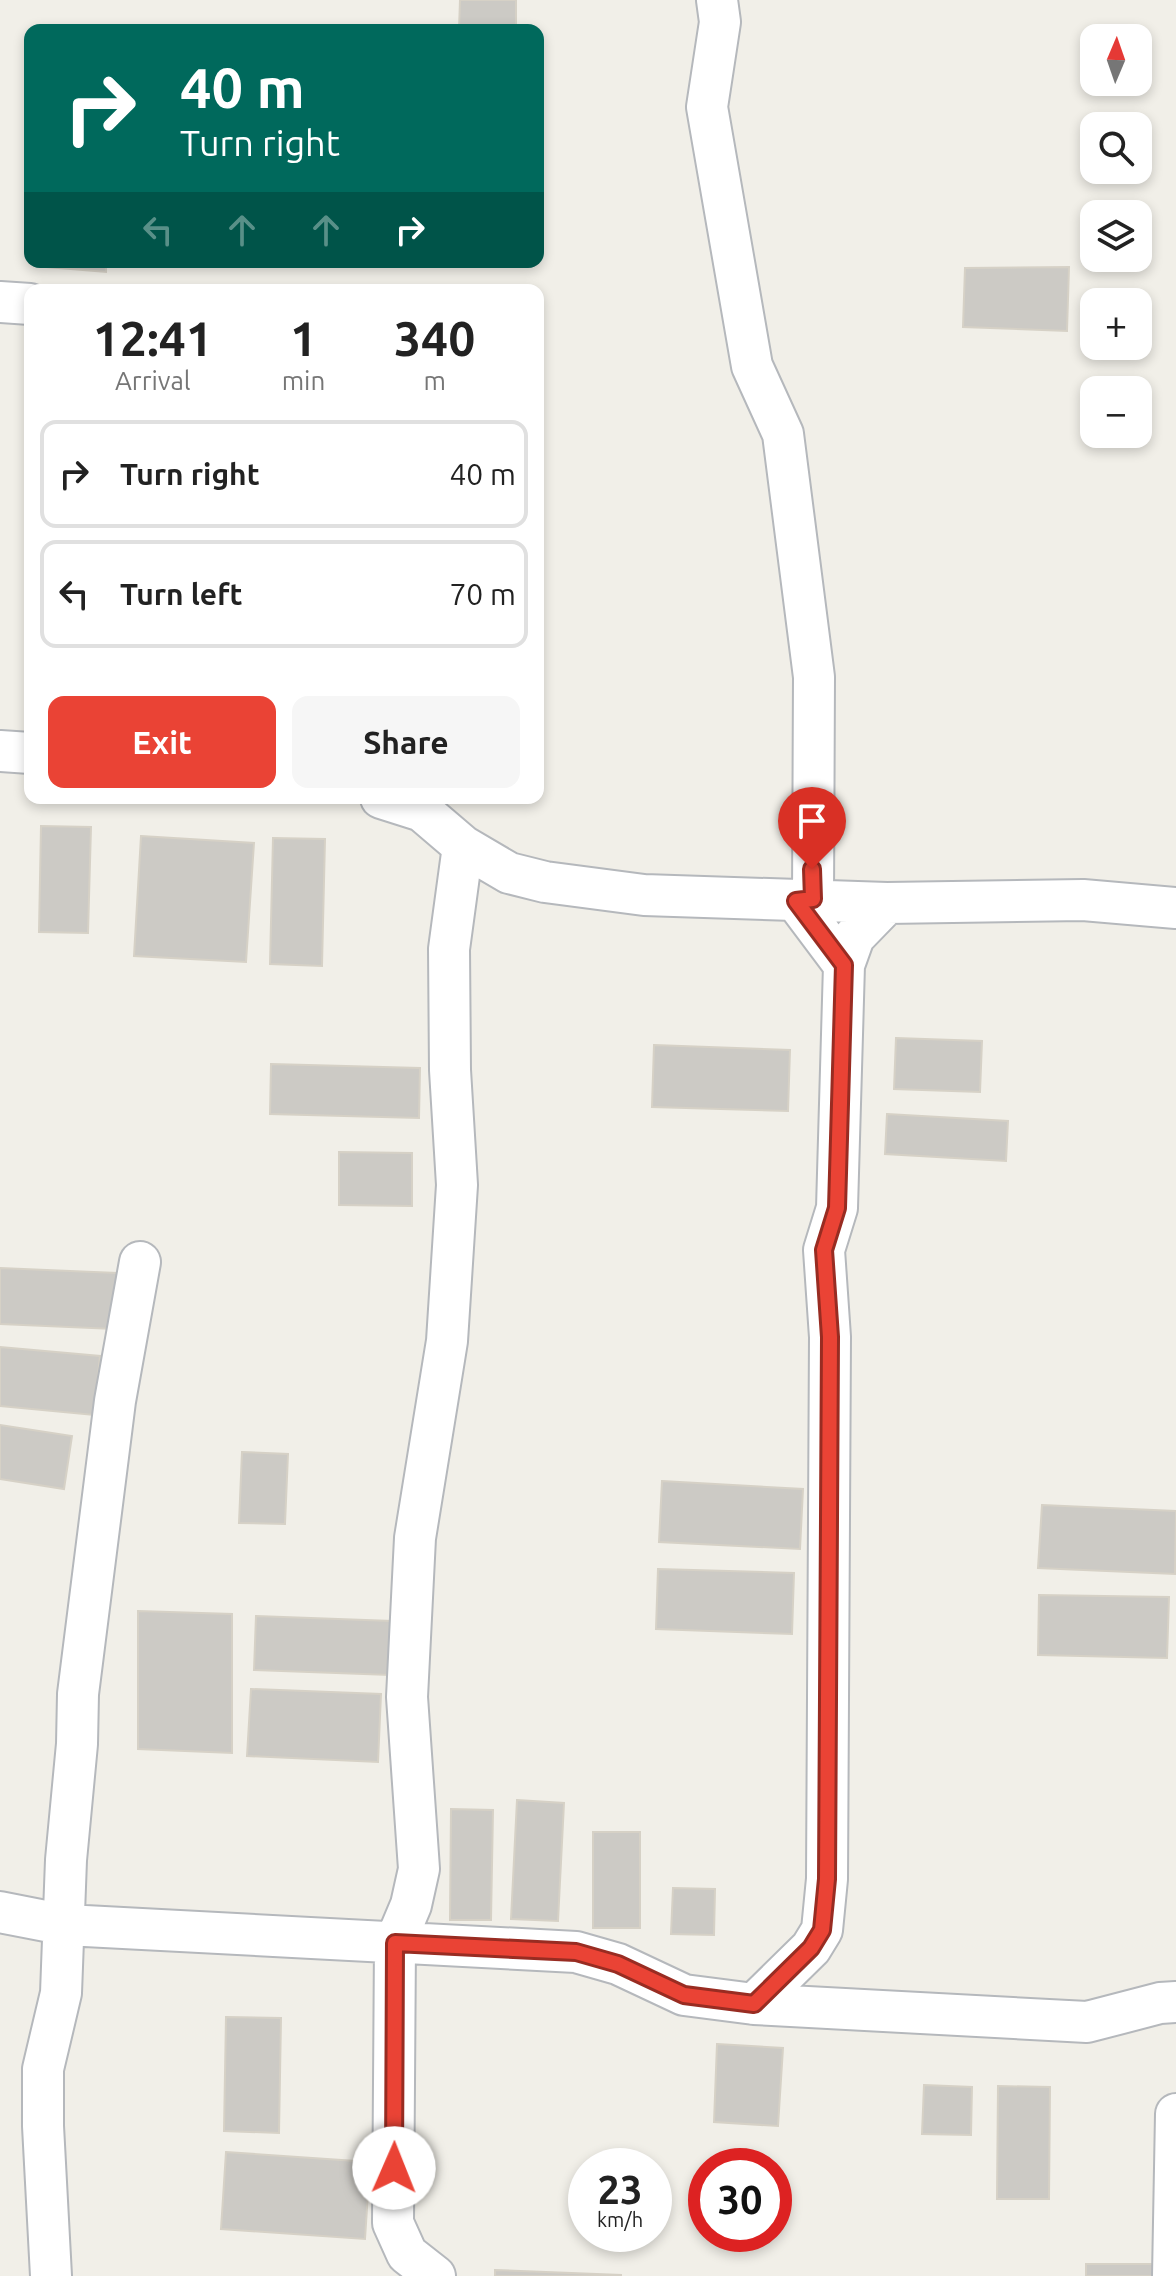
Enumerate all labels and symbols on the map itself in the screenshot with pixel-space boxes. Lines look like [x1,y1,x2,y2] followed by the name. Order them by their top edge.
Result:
[1080,24,1152,96] north arrow
[778,787,846,869] pin
[352,2126,436,2210] position arrow
[688,2148,792,2252] speed limit sign: 30

